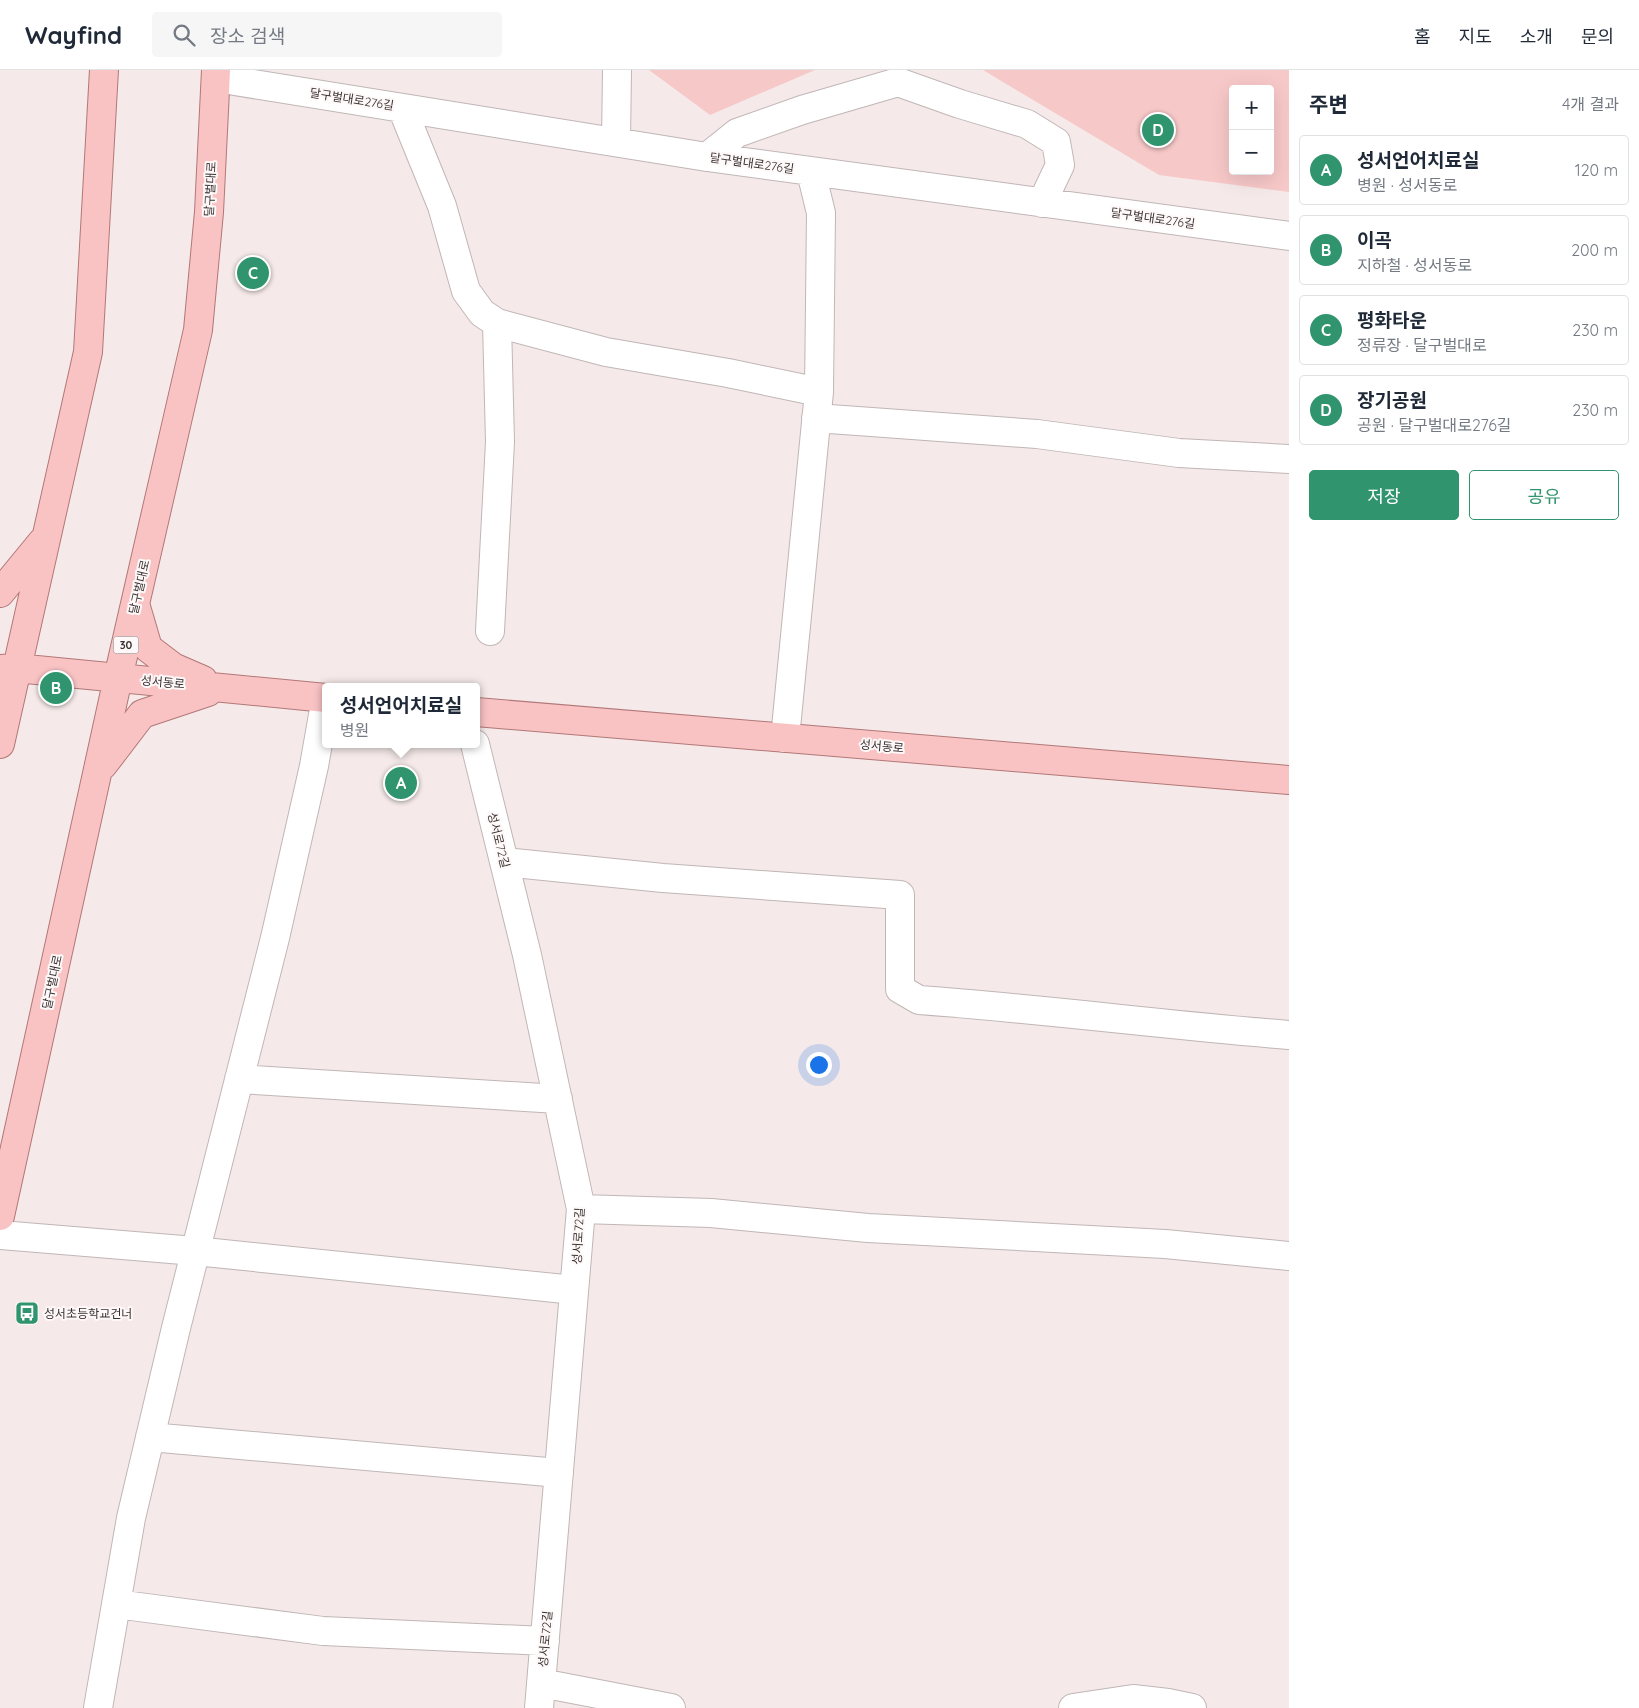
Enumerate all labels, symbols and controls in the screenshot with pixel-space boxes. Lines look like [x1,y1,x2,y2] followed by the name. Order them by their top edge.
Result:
[152,12,502,57] search box
[25,20,122,50] text: Wayfind
[170,21,198,49] icon: search
[210,24,285,48] text: 장소 검색
[1414,25,1431,48] text: 홈
[1459,25,1492,48] text: 지도
[1520,25,1553,48] text: 소개
[1581,25,1614,48] text: 문의
[309,85,395,113] street label: 달구벌대로276길
[1229,85,1274,175] map controls
[1229,85,1274,130] button: +
[1309,91,1348,117] text: 주변
[1562,94,1619,114] text: 4개 결과
[1142,111,1174,149] pin: D
[1229,130,1274,175] button: −
[1357,148,1479,172] text: 성서언어치료실
[709,150,795,176] street label: 달구벌대로276길
[1321,160,1331,180] text: A
[1575,160,1618,180] text: 120 m
[201,161,219,217] street label: 달구벌대로
[1357,175,1457,195] text: 병원 · 성서동로
[1110,205,1196,231] street label: 달구벌대로276길
[1357,228,1392,252] text: 이곡
[1321,240,1331,260] text: B
[1571,240,1618,260] text: 200 m
[237,254,269,292] pin: C
[1357,255,1472,275] text: 지하철 · 성서동로
[1357,308,1427,332] text: 평화타운
[1321,320,1331,340] text: C
[1572,320,1618,340] text: 230 m
[1357,335,1487,355] text: 정류장 · 달구벌대로
[1357,388,1427,412] text: 장기공원
[1320,400,1332,420] text: D
[1572,400,1618,420] text: 230 m
[1357,415,1512,435] text: 공원 · 달구벌대로276길
[1309,470,1459,520] button: 저장
[1469,470,1619,520] button: 공유
[125,558,153,616] street label: 달구벌대로
[114,636,138,654] road number: 30
[40,669,72,707] pin: B
[140,673,186,691] street label: 성서동로
[322,683,480,748] popup
[340,693,462,717] text: 성서언어치료실
[340,720,369,740] text: 병원
[859,737,905,755] street label: 성서동로
[385,764,417,802] pin: A
[485,811,513,869] street label: 성서로72길
[39,953,65,1011] street label: 달구벌대로
[806,1052,832,1078] your location
[569,1207,587,1265] street label: 성서로72길
[14,1300,40,1326] bus stop icon: 성서초등학교건너
[44,1306,132,1321] place label: 성서초등학교건너
[535,1610,555,1668] street label: 성서로72길

